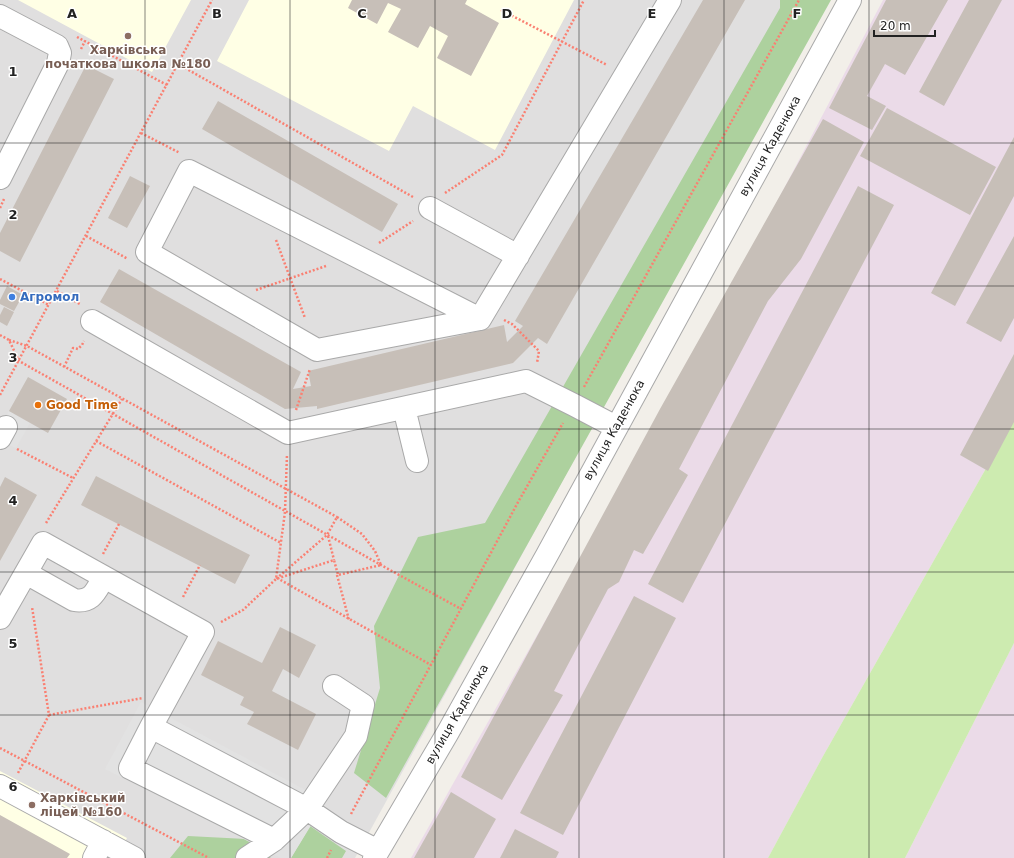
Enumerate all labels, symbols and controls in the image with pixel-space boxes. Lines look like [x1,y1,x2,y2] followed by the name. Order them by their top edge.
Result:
[67,6,77,21] text: A
[212,6,222,21] text: B
[357,6,367,21] text: C
[502,6,513,21] text: D
[648,6,656,21] text: E
[793,6,801,21] text: F
[874,12,935,38] scale bar
[880,19,911,33] text: 20 m
[123,31,133,41] marker: Харківська початкова школа №180
[45,43,211,71] place label: Харківська початкова школа №180
[8,64,18,79] text: 1
[736,93,804,199] street label: вулиця Каденюка
[8,207,18,222] text: 2
[20,290,79,304] place label: Агромол
[7,292,17,302] marker: Агромол
[8,350,18,365] text: 3
[580,377,648,483] street label: вулиця Каденюка
[46,398,118,412] place label: Good Time
[33,400,43,410] marker: Good Time
[8,493,18,508] text: 4
[8,636,18,651] text: 5
[423,662,491,766] street label: вулиця Каденюка
[8,779,18,794] text: 6
[40,791,125,819] place label: Харківський ліцей №160
[27,800,37,810] marker: Харківський ліцей №160

